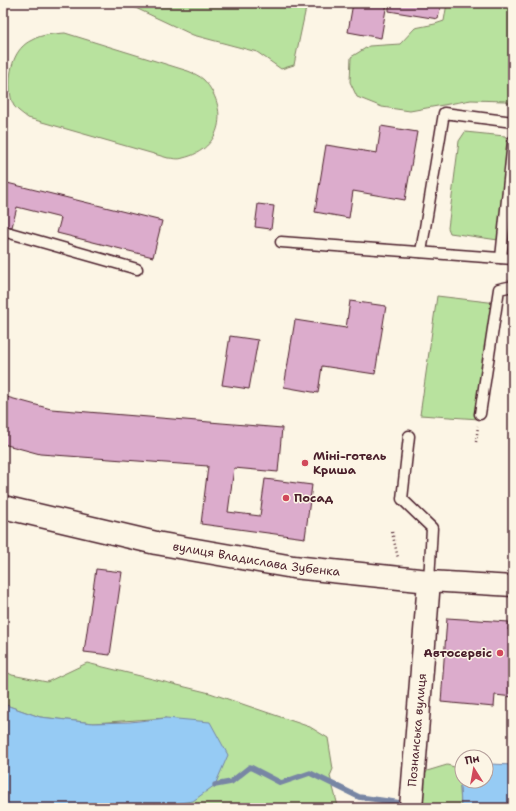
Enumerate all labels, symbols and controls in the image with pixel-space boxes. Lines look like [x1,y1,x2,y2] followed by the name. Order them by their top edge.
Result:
[313,448,387,478] place label: Міні-готель Криша
[300,458,310,468] marker: Міні-готель Криша
[294,490,334,506] place label: Посад
[281,493,291,503] marker: Посад
[172,538,341,580] street label: вулиця Владислава Зубенка
[424,645,492,661] place label: Автосервіс
[495,648,505,658] marker: Автосервіс
[404,673,430,787] street label: Познанська вулиця
[454,749,494,789] north arrow
[464,751,481,768] text: Пн

